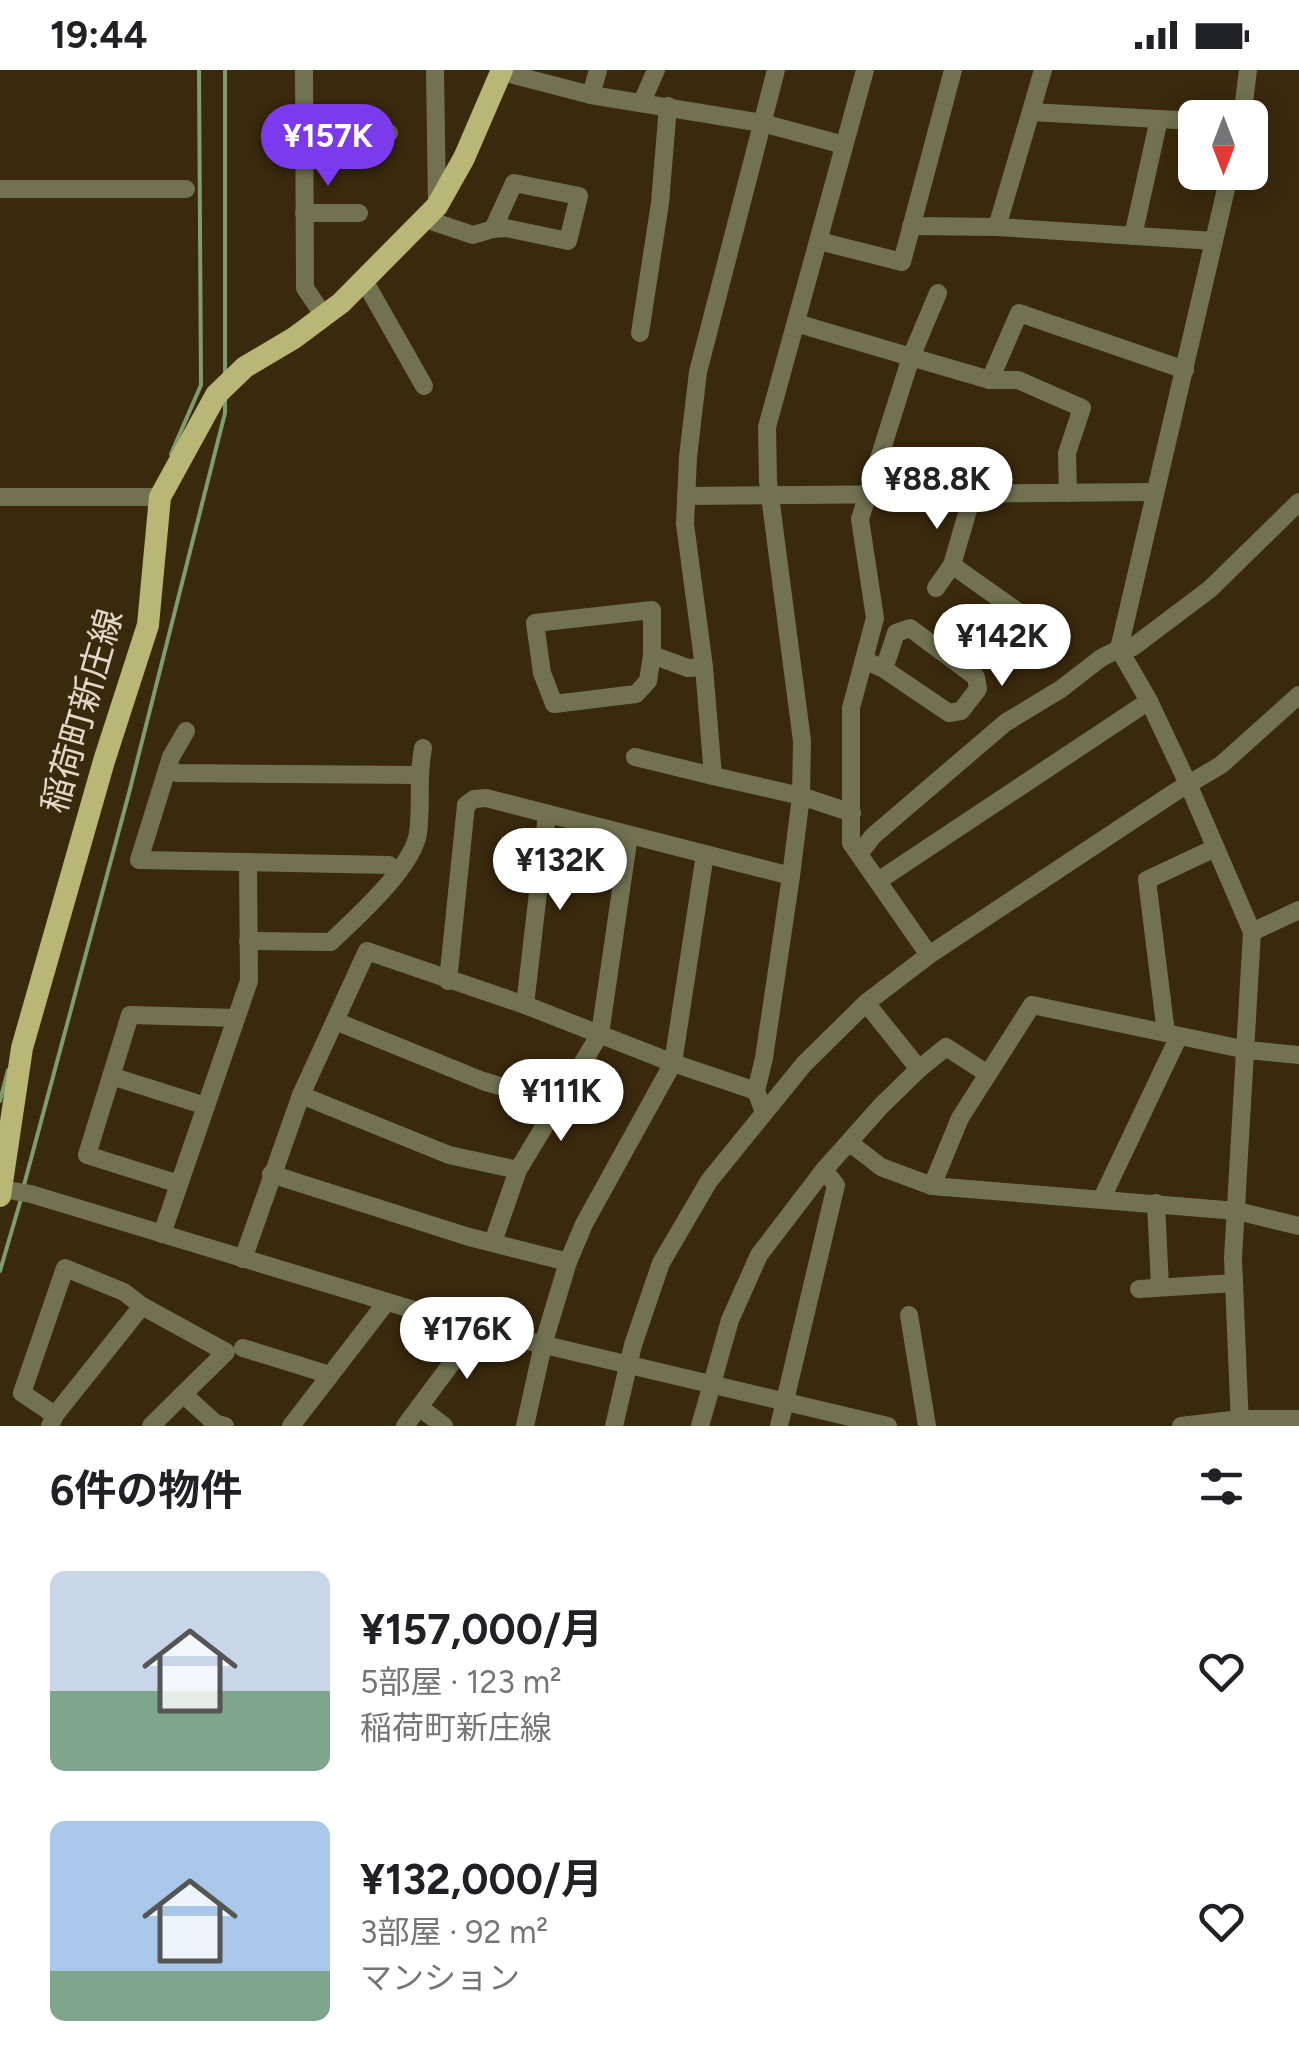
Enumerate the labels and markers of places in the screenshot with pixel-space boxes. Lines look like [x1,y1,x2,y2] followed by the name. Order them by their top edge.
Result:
[258,104,398,189] pin: ¥157K
[856,447,1018,532] pin: ¥88.8K
[932,604,1072,689] pin: ¥142K
[490,828,630,913] pin: ¥132K
[491,1059,631,1144] pin: ¥111K
[397,1297,537,1382] pin: ¥176K

